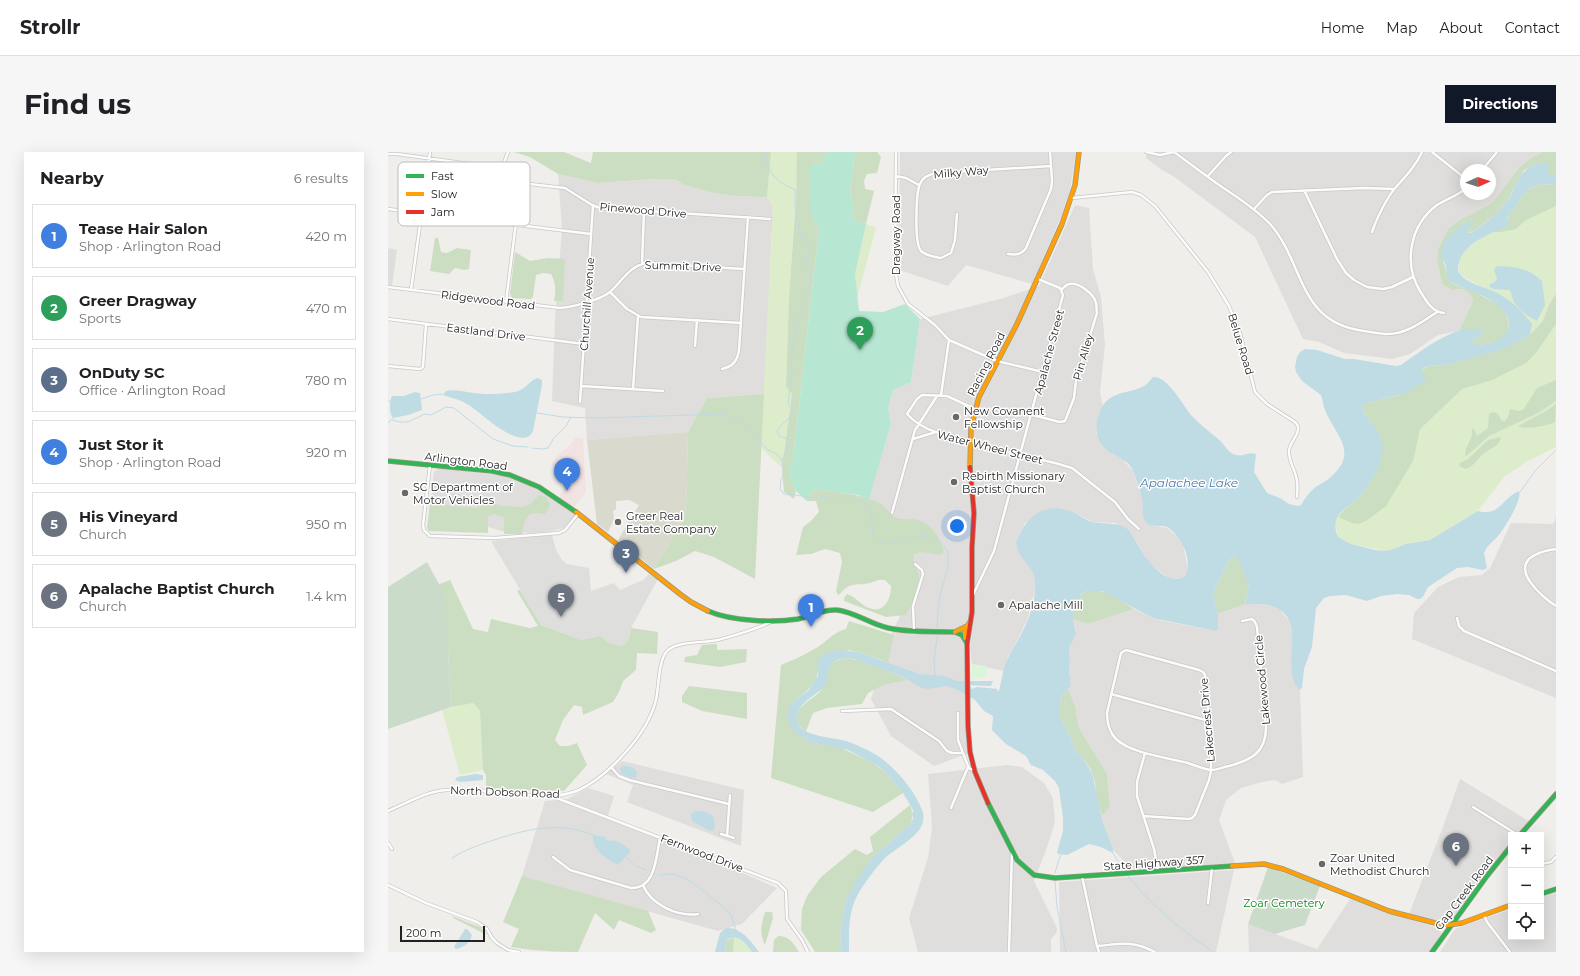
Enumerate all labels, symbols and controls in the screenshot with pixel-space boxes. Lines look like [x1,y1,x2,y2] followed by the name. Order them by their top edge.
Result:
[20,16,81,39] text: Strollr
[1321,19,1364,37] text: Home
[1386,19,1417,37] text: Map
[1439,19,1483,37] text: About
[1505,19,1560,37] text: Contact
[1445,85,1556,123] button: Directions
[24,87,131,121] text: Find us
[398,162,530,226] legend
[933,163,989,181] street label: Milky Way
[1460,164,1496,200] north arrow
[40,168,104,188] text: Nearby
[431,169,455,183] text: Fast
[294,170,348,186] text: 6 results
[431,187,457,201] text: Slow
[889,195,903,275] street label: Dragway Road
[599,199,687,221] street label: Pinewood Drive
[430,205,455,219] text: Jam
[79,219,208,238] text: Tease Hair Salon
[51,228,57,244] text: 1
[305,228,347,244] text: 420 m
[79,238,221,254] text: Shop · Arlington Road
[577,256,597,351] street label: Churchill Avenue
[645,258,722,274] street label: Summit Drive
[440,287,536,313] street label: Ridgewood Road
[79,291,196,310] text: Greer Dragway
[50,300,58,316] text: 2
[306,300,347,316] text: 470 m
[1031,307,1067,396] street label: Apalache Street
[79,310,121,326] text: Sports
[1225,312,1257,376] street label: Belue Road
[847,317,873,350] pin: 2
[446,320,527,344] street label: Eastland Drive
[964,330,1008,398] street label: Racing Road
[1070,332,1096,382] street label: Pin Alley
[79,363,165,382] text: OnDuty SC
[50,372,58,388] text: 3
[305,372,347,388] text: 780 m
[79,382,226,398] text: Office · Arlington Road
[964,404,1045,431] place label: New Covanent Fellowship
[951,412,961,422] marker: New Covanent Fellowship
[936,427,1045,467] street label: Water Wheel Street
[79,435,164,454] text: Just Stor it
[50,444,58,460] text: 4
[306,444,347,460] text: 920 m
[424,449,508,473] street label: Arlington Road
[79,454,221,470] text: Shop · Arlington Road
[554,458,580,491] pin: 4
[962,469,1065,496] place label: Rebirth Missionary Baptist Church
[1139,475,1238,490] water label: Apalachee Lake
[949,477,959,487] marker: Rebirth Missionary Baptist Church
[413,480,514,507] place label: SC Department of Motor Vehicles
[400,488,410,498] marker: SC Department of Motor Vehicles
[79,507,178,526] text: His Vineyard
[626,509,716,536] place label: Greer Real Estate Company
[50,516,58,532] text: 5
[306,516,347,532] text: 950 m
[947,516,967,536] your location
[613,517,623,527] marker: Greer Real Estate Company
[79,526,127,542] text: Church
[613,540,639,573] pin: 3
[79,579,275,598] text: Apalache Baptist Church
[548,584,574,617] pin: 5
[50,588,58,604] text: 6
[306,588,347,604] text: 1.4 km
[798,594,824,627] pin: 1
[79,598,127,614] text: Church
[1009,598,1083,612] place label: Apalache Mill
[996,600,1006,610] marker: Apalache Mill
[1251,634,1273,726] street label: Lakewood Circle
[1196,677,1218,763] street label: Lakecrest Drive
[450,783,560,801] street label: North Dobson Road
[659,831,746,875] street label: Fernwood Drive
[1508,832,1544,940] map controls
[1508,832,1544,868] button: +
[1443,833,1469,866] pin: 6
[1330,851,1430,878] place label: Zoar United Methodist Church
[1103,852,1205,874] street label: State Highway 357
[1432,853,1496,933] street label: Gap Creek Road
[1317,859,1327,869] marker: Zoar United Methodist Church
[1508,868,1544,904] button: −
[1243,896,1325,910] park label: Zoar Cemetery
[1508,904,1544,940] button: locate
[400,924,485,943] scale bar
[406,926,441,940] text: 200 m

